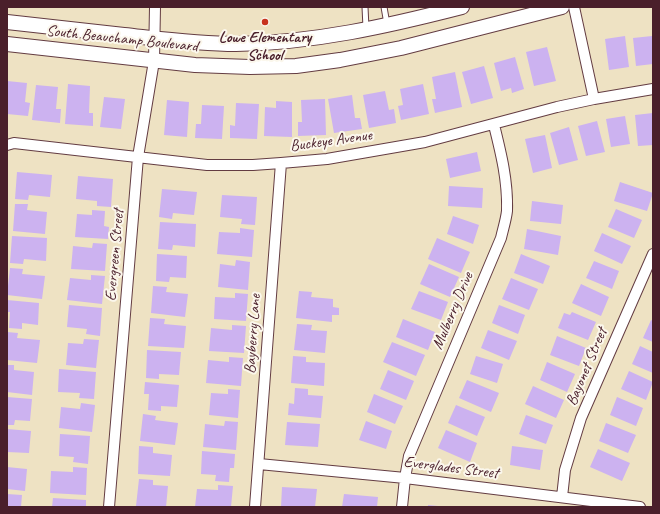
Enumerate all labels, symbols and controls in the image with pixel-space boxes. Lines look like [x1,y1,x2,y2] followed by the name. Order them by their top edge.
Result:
[260,17,270,27] marker: Lowe Elementary School
[45,21,199,57] street label: South Beauchamp Boulevard
[219,28,311,66] place label: Lowe Elementary School
[289,126,373,156] street label: Buckeye Avenue
[101,208,129,302] street label: Evergreen Street
[428,270,478,352] street label: Mulberry Drive
[241,294,265,374] street label: Bayberry Lane
[562,325,612,409] street label: Bayonet Street
[403,453,499,483] street label: Everglades Street

